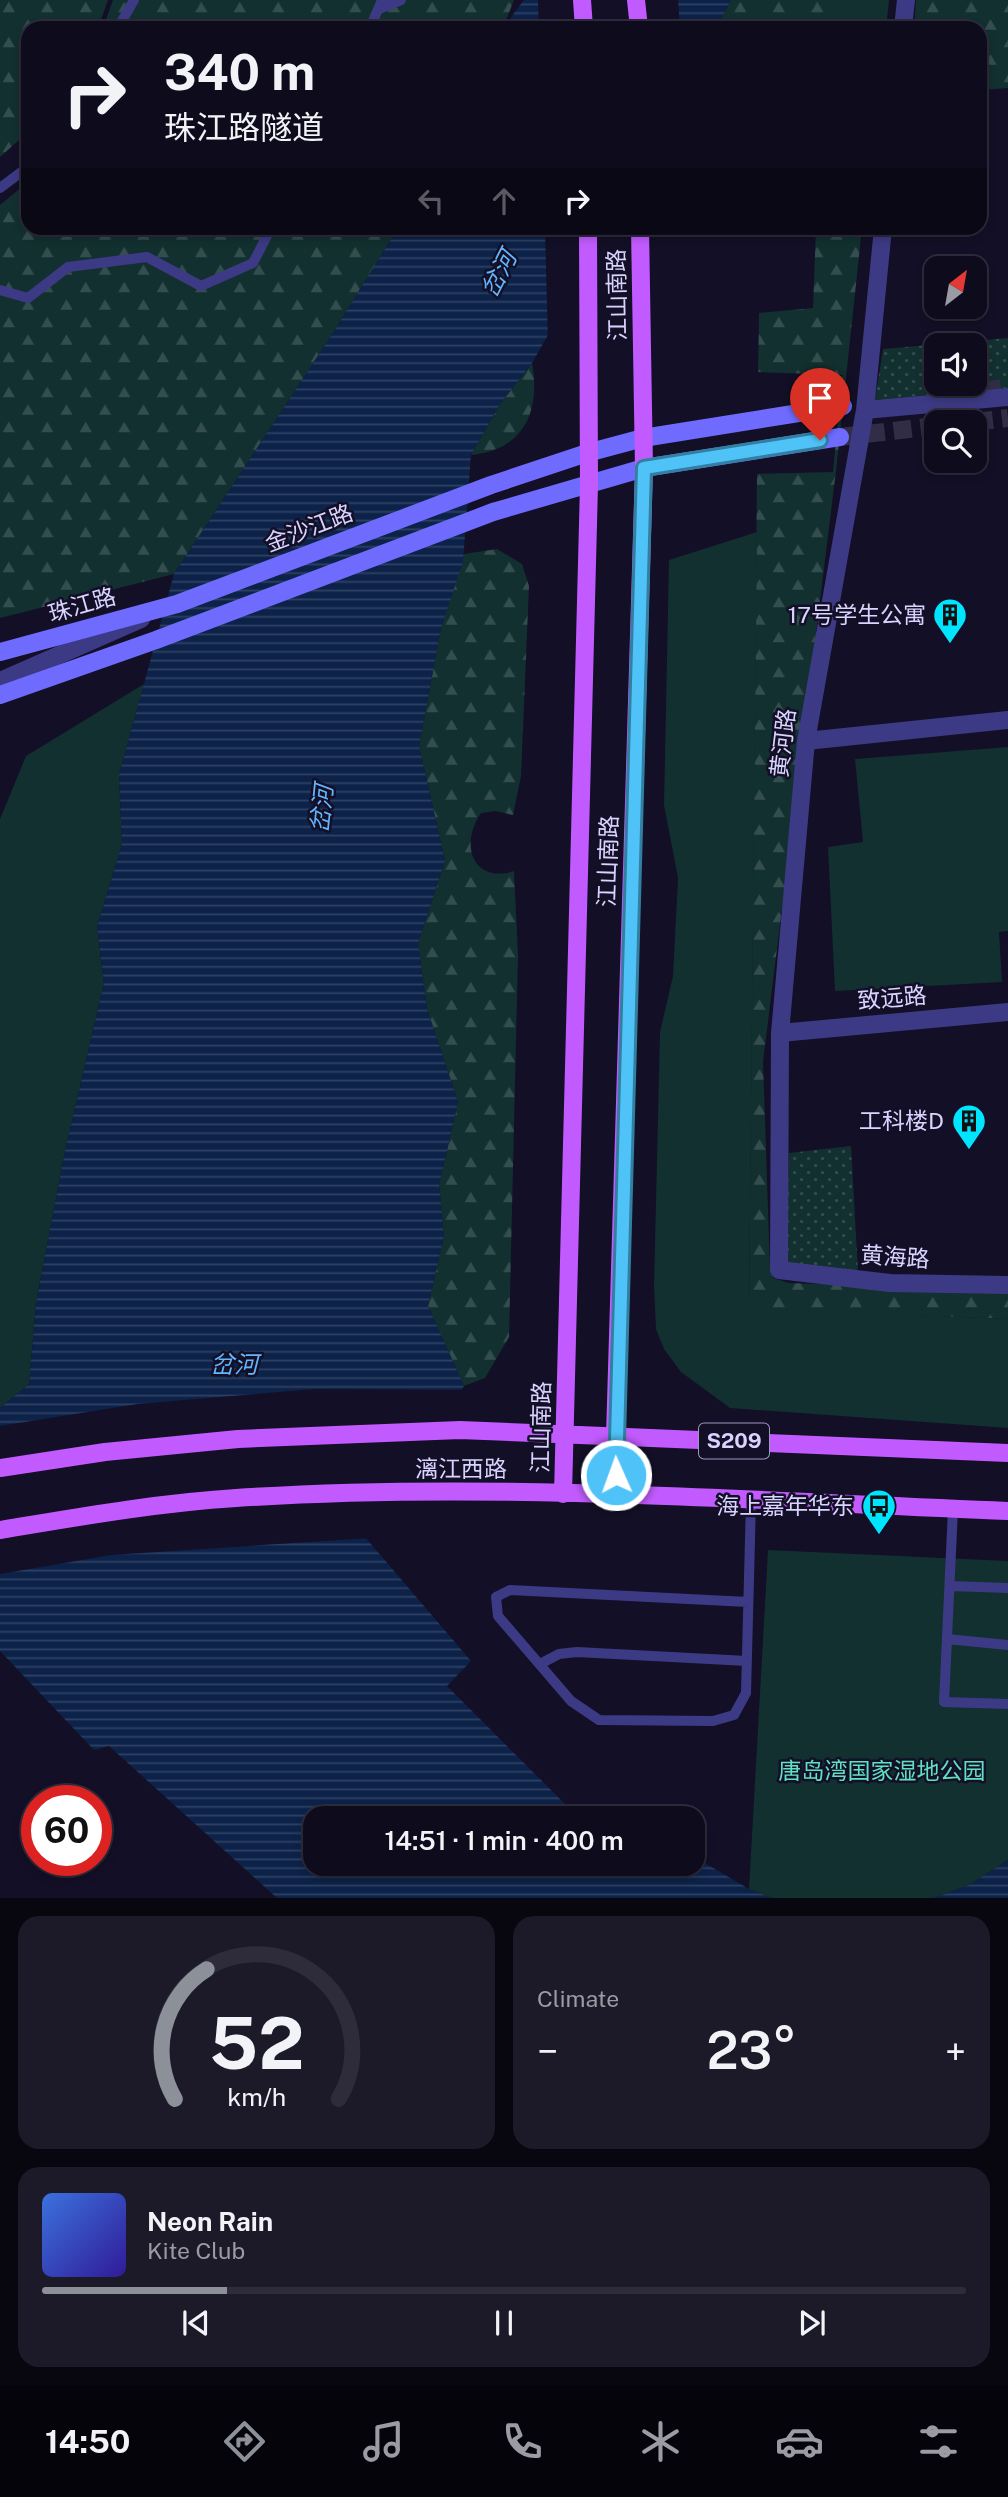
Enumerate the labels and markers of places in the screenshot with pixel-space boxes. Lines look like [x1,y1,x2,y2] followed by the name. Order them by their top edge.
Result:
[790,368,850,440] pin
[931,596,969,645] building icon: 17号学生公寓
[788,601,926,628] place label: 17号学生公寓
[950,1102,988,1151] building icon: 工科楼D
[859,1107,944,1134] place label: 工科楼D
[860,1487,898,1536] bus stop icon: 海上嘉年华东
[716,1492,854,1519] place label: 海上嘉年华东

